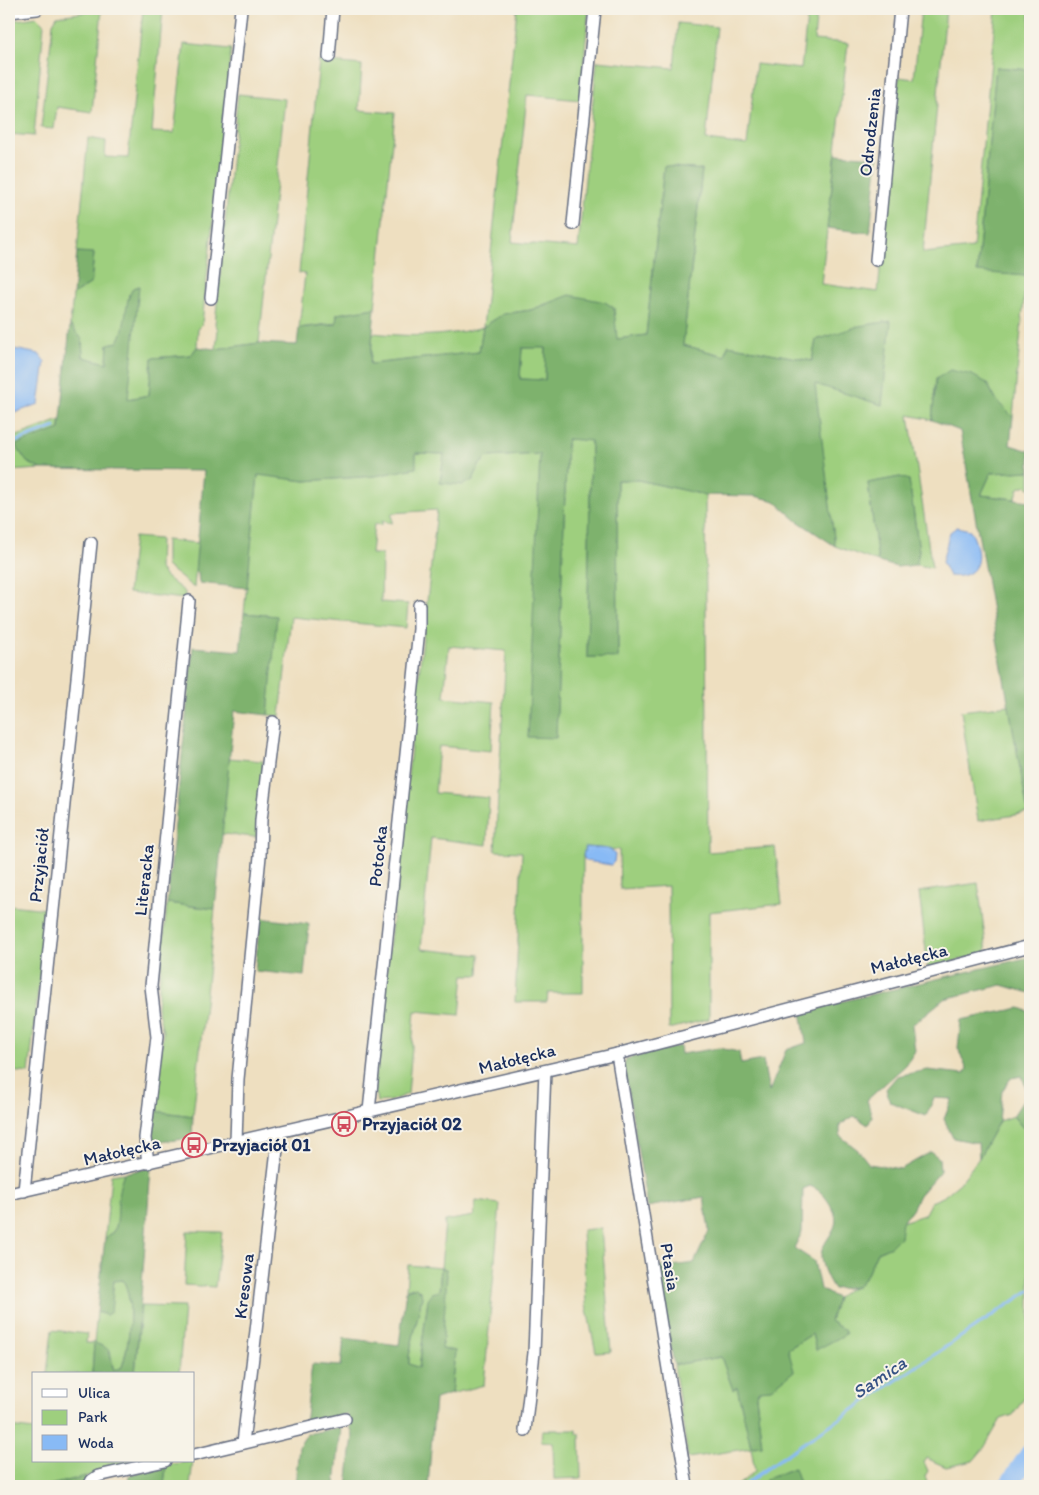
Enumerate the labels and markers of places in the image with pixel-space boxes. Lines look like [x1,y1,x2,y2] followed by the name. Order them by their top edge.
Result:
[331,1111,357,1137] bus stop icon: Przyjaciół 02
[362,1113,462,1135] place label: Przyjaciół 02
[181,1132,207,1158] bus stop icon: Przyjaciół 01
[212,1134,311,1156] place label: Przyjaciół 01

